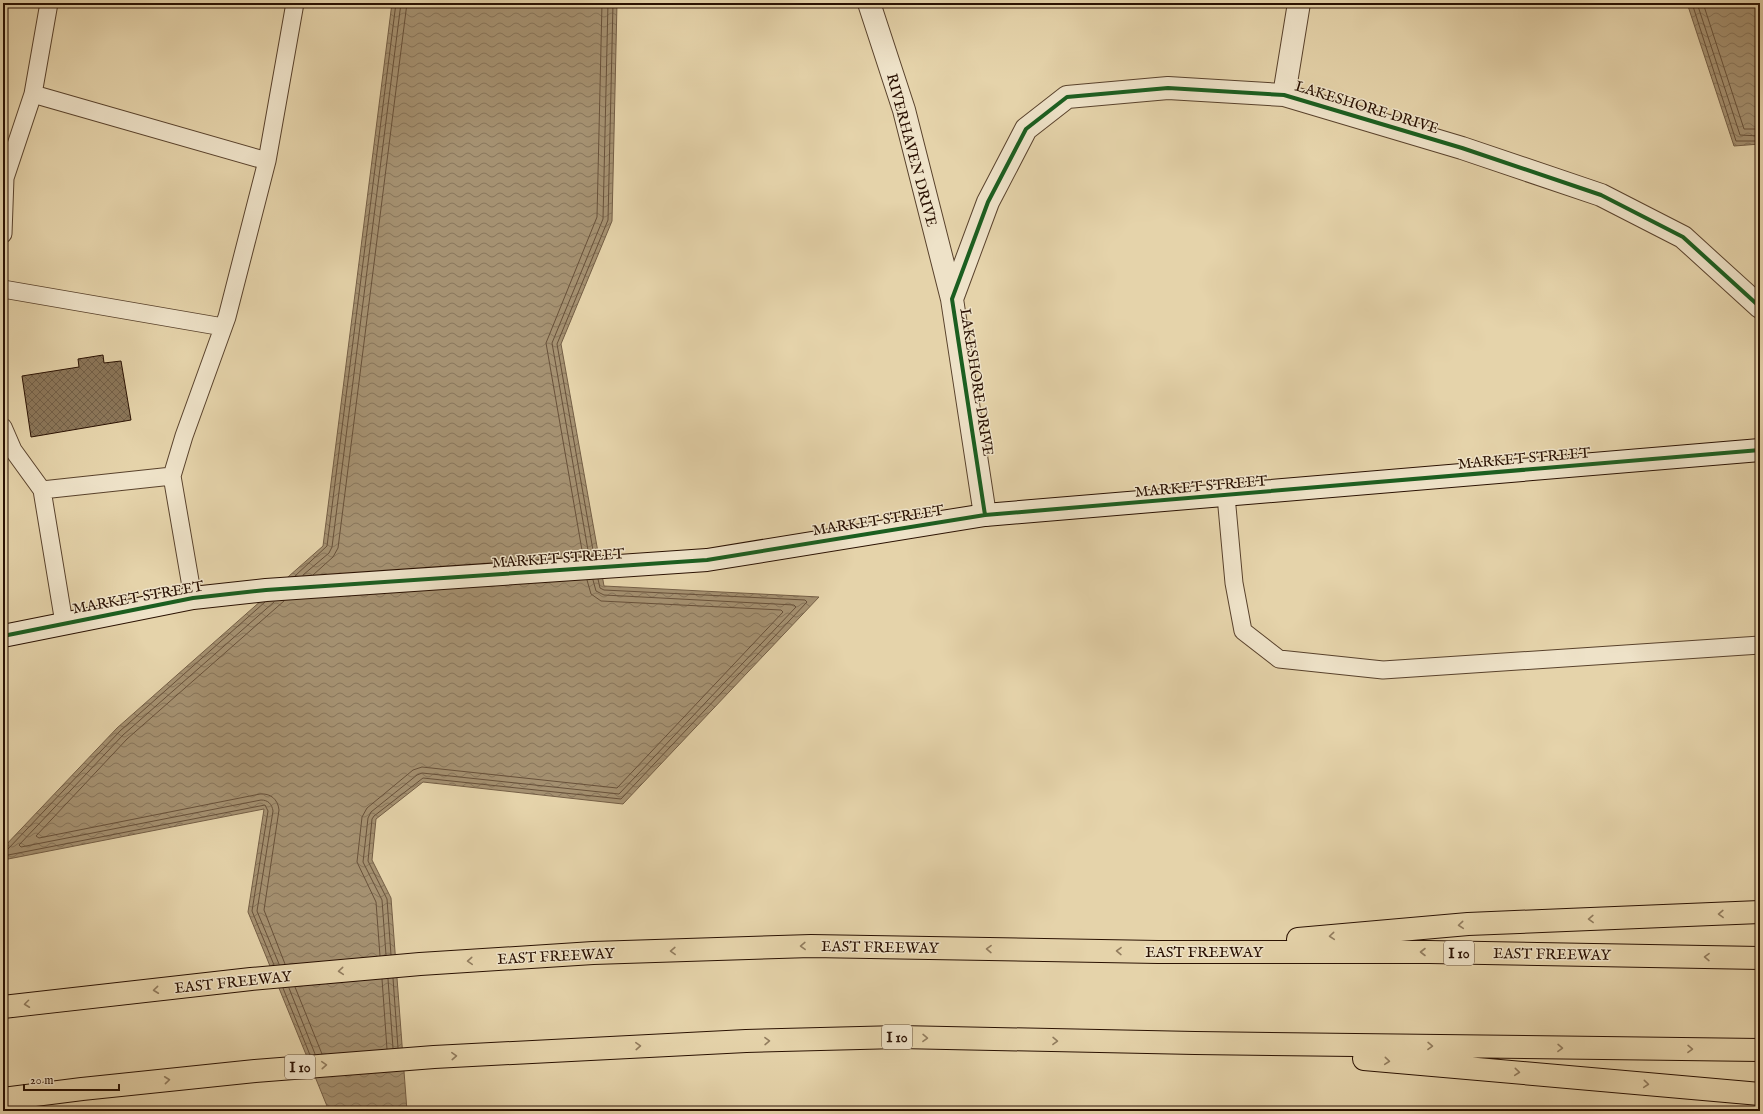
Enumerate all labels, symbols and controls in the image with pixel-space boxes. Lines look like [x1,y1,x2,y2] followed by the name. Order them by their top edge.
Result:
[882,71,941,229] street label: RIVERHAVEN DRIVE
[1293,77,1441,138] street label: LAKESHORE DRIVE
[955,307,998,457] street label: LAKESHORE DRIVE
[1457,443,1591,474] street label: MARKET STREET
[1134,471,1268,502] street label: MARKET STREET
[811,501,945,540] street label: MARKET STREET
[491,544,625,573] street label: MARKET STREET
[71,577,205,618] street label: MARKET STREET
[1718,909,1724,918] one-way arrow
[1588,915,1594,923] one-way arrow
[1458,920,1464,929] one-way arrow
[1329,932,1335,941] one-way arrow
[821,937,940,958] street label: EAST FREEWAY
[1444,941,1474,965] road number: I 10
[800,942,806,951] one-way arrow
[1145,943,1264,962] street label: EAST FREEWAY
[497,944,616,969] street label: EAST FREEWAY
[1493,944,1612,965] street label: EAST FREEWAY
[986,945,992,953] one-way arrow
[670,946,676,955] one-way arrow
[1116,947,1122,955] one-way arrow
[1420,948,1426,956] one-way arrow
[1704,953,1710,961] one-way arrow
[467,957,473,965] one-way arrow
[174,967,293,998] street label: EAST FREEWAY
[338,967,344,976] one-way arrow
[153,985,159,994] one-way arrow
[24,1000,30,1009] one-way arrow
[882,1025,912,1049] road number: I 10
[922,1034,928,1042] one-way arrow
[1052,1036,1058,1045] one-way arrow
[764,1037,770,1045] one-way arrow
[635,1042,641,1050] one-way arrow
[1427,1042,1433,1050] one-way arrow
[1557,1044,1563,1052] one-way arrow
[1687,1045,1693,1054] one-way arrow
[451,1051,457,1060] one-way arrow
[285,1055,315,1079] road number: I 10
[1384,1056,1390,1065] one-way arrow
[321,1061,327,1070] one-way arrow
[24,1066,119,1092] scale bar
[1514,1068,1520,1077] one-way arrow
[30,1073,53,1088] text: 20 m
[164,1076,170,1085] one-way arrow
[1643,1079,1649,1088] one-way arrow

